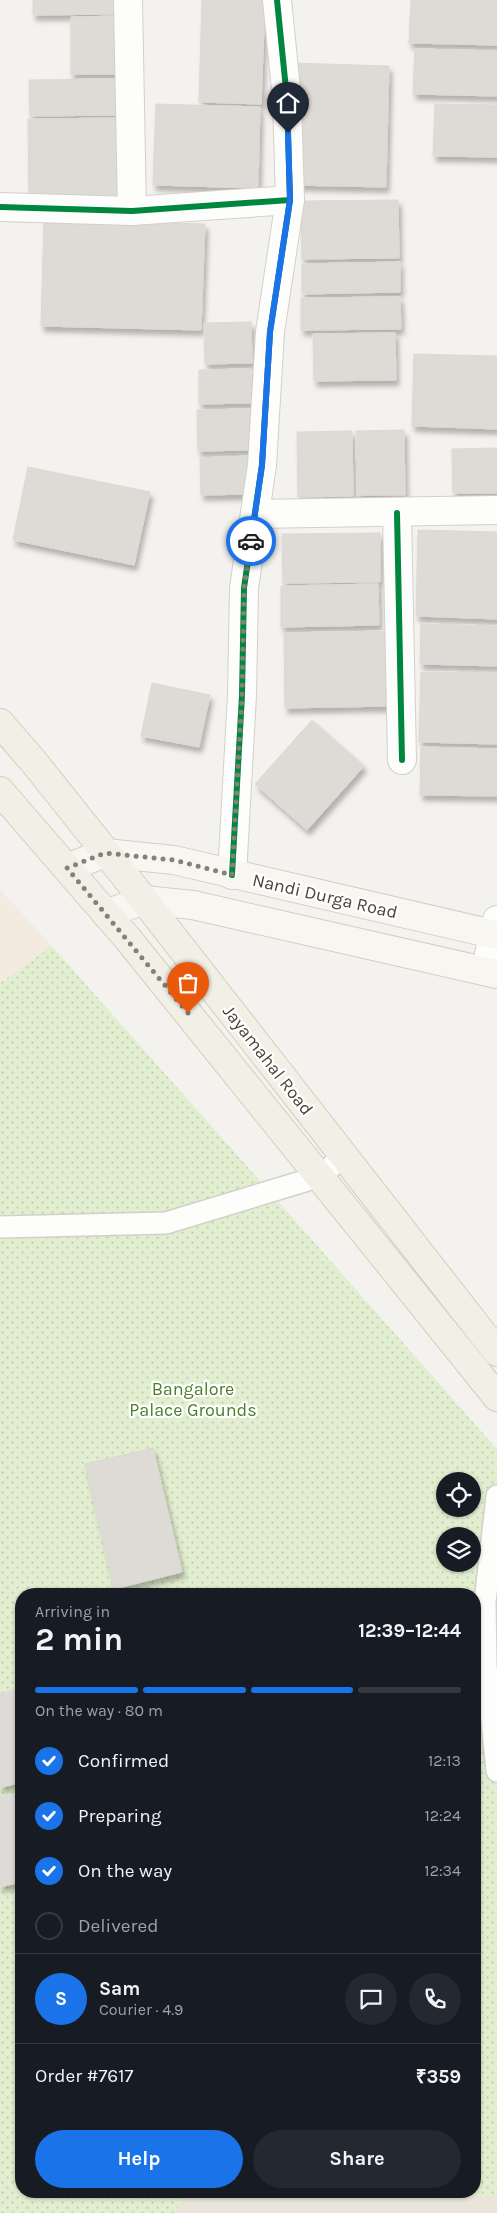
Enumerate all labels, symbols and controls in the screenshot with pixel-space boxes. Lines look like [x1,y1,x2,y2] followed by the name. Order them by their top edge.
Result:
[267,82,309,133] pin
[274,89,302,117] icon: home
[226,516,276,566] courier
[237,527,265,555] icon: car
[250,869,400,923] street label: Nandi Durga Road
[167,962,209,1013] pin
[174,969,202,997] icon: bag
[218,1001,318,1119] street label: Jayamahal Road
[129,1378,257,1421] park label: Bangalore Palace Grounds
[436,1472,481,1572] map controls
[436,1472,481,1517] button: locate
[436,1527,481,1572] button: layers
[35,1602,110,1621] text: Arriving in
[358,1620,461,1642] text: 12:39–12:44
[35,1621,123,1658] text: 2 min
[35,1701,163,1720] text: On the way · 80 m
[35,1747,63,1775] icon: check
[78,1750,169,1772] text: Confirmed
[428,1751,461,1770] text: 12:13
[35,1802,63,1830] icon: check
[78,1805,161,1827] text: Preparing
[425,1806,461,1825] text: 12:24
[35,1857,63,1885] icon: check
[78,1860,172,1882] text: On the way
[424,1861,461,1880] text: 12:34
[78,1915,158,1937] text: Delivered
[345,1973,397,2025] button: chat
[409,1973,461,2025] button: phone
[99,1978,140,2000] text: Sam
[55,1988,67,2010] text: S
[99,2000,183,2019] text: Courier · 4.9
[35,2065,133,2087] text: Order #7617
[416,2066,461,2088] text: ₹359
[35,2130,243,2188] button: Help
[253,2130,461,2188] button: Share

